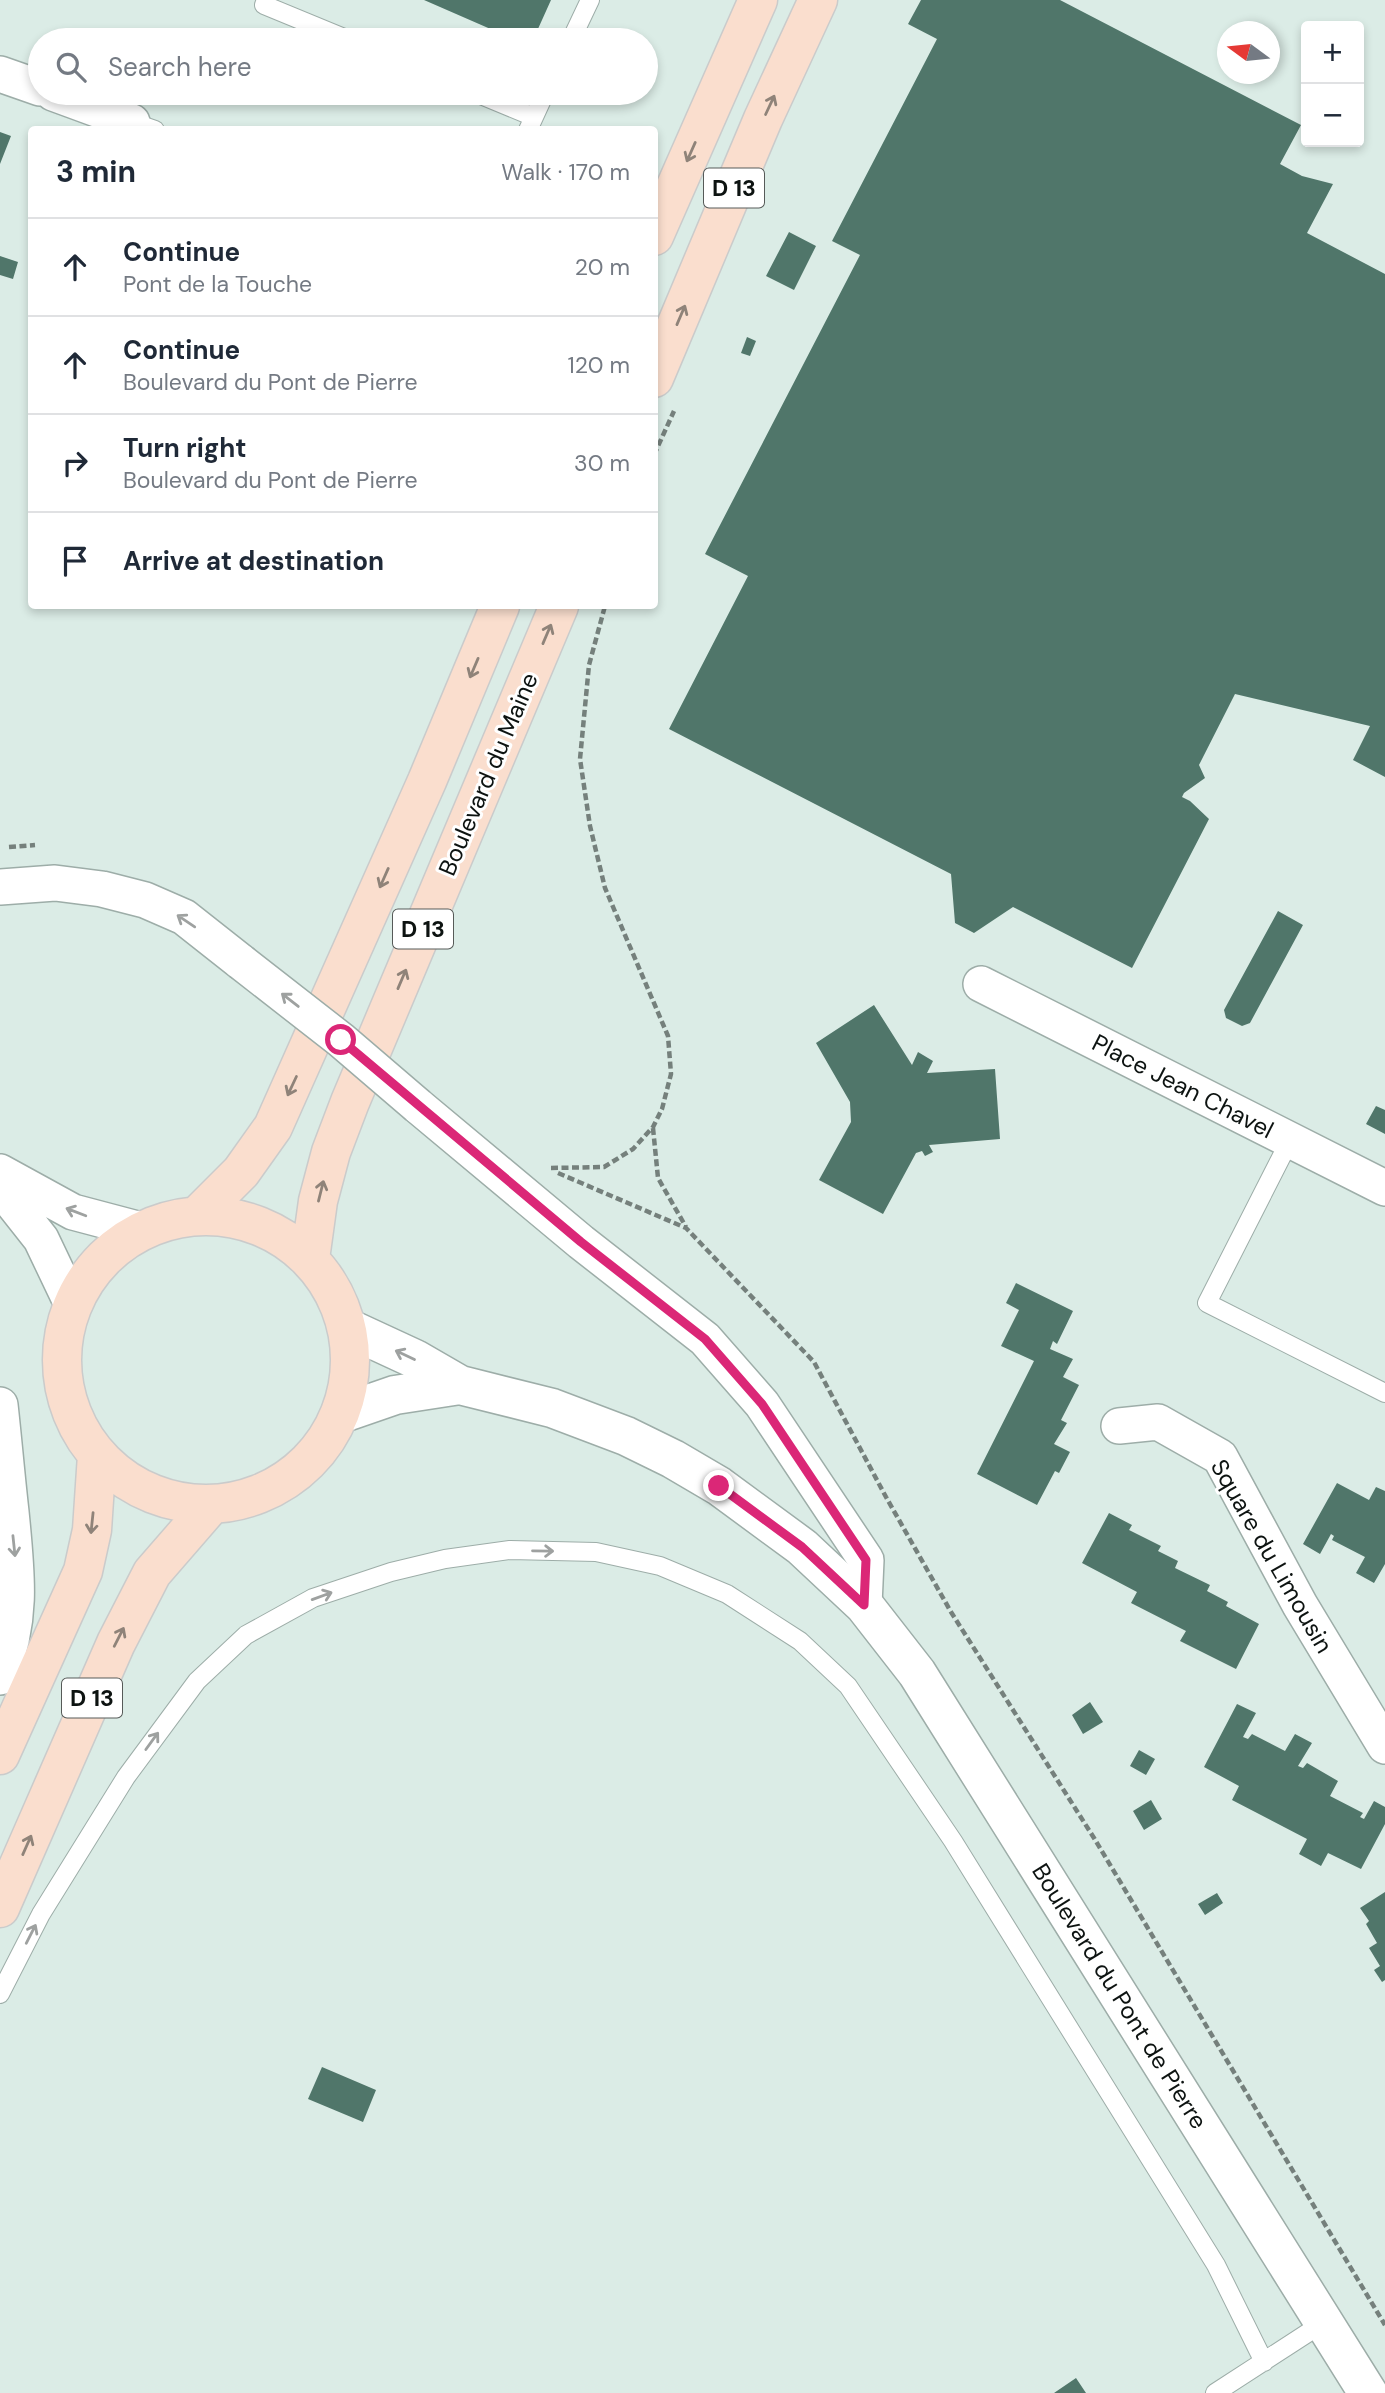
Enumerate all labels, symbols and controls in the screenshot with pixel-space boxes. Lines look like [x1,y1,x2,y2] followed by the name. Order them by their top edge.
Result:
[1217,21,1280,84] north arrow
[1301,21,1364,147] map controls
[1301,21,1364,84] button: +
[28,28,658,105] search box
[52,48,90,86] icon: search
[108,50,251,84] text: Search here
[1301,84,1364,147] button: −
[764,95,777,116] one-way arrow
[684,141,697,162] one-way arrow
[56,152,136,191] text: 3 min
[501,157,630,187] text: Walk · 170 m
[704,168,764,208] road number: D 13
[123,235,240,269] text: Continue
[56,248,94,286] icon: ahead
[575,252,630,282] text: 20 m
[123,269,312,299] text: Pont de la Touche
[675,304,688,326] one-way arrow
[123,333,240,367] text: Continue
[56,346,94,384] icon: ahead
[567,350,630,380] text: 120 m
[123,367,418,397] text: Boulevard du Pont de Pierre
[123,431,247,465] text: Turn right
[56,444,94,482] icon: right
[574,448,630,478] text: 30 m
[123,465,418,495] text: Boulevard du Pont de Pierre
[56,542,94,580] icon: arrive
[123,544,384,578] text: Arrive at destination
[541,623,554,645] one-way arrow
[466,657,479,679] one-way arrow
[431,668,545,880] street label: Boulevard du Maine
[377,866,390,888] one-way arrow
[393,910,453,948] road number: D 13
[177,913,197,927] one-way arrow
[396,969,409,990] one-way arrow
[281,993,300,1008] one-way arrow
[325,1024,356,1055] route start
[1087,1027,1279,1145] street label: Place Jean Chavel
[285,1075,298,1096] one-way arrow
[315,1180,328,1203] one-way arrow
[65,1204,87,1217] one-way arrow
[395,1347,416,1361] one-way arrow
[1204,1454,1340,1658] street label: Square du Limousin
[703,1470,734,1501] route end
[85,1511,98,1534] one-way arrow
[8,1534,21,1557] one-way arrow
[531,1544,554,1558] one-way arrow
[310,1589,332,1601] one-way arrow
[113,1627,127,1648] one-way arrow
[62,1679,122,1718] road number: D 13
[145,1732,160,1751] one-way arrow
[21,1835,34,1856] one-way arrow
[1025,1857,1215,2135] street label: Boulevard du Pont de Pierre
[25,1924,39,1945] one-way arrow

